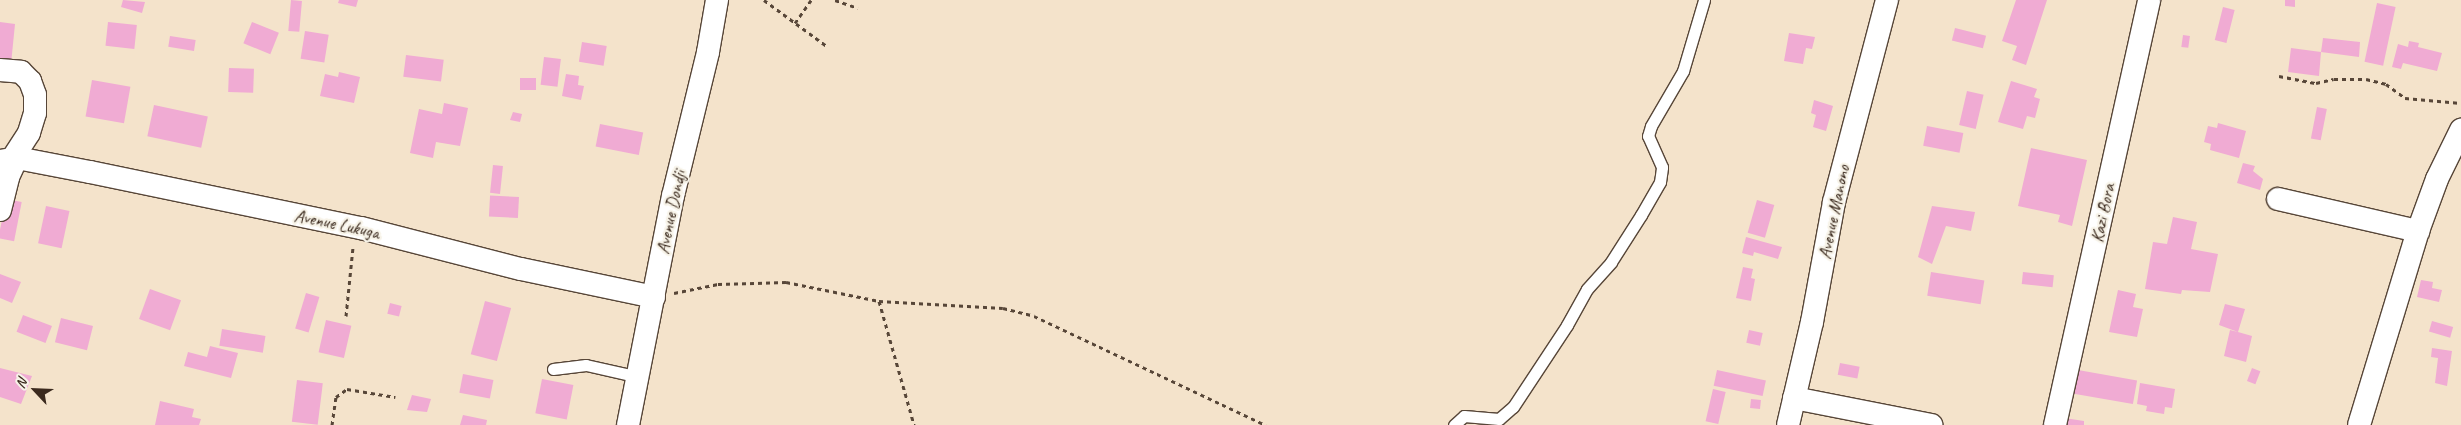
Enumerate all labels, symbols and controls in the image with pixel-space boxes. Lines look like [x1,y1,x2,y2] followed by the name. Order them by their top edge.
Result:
[1814,163,1854,261] street label: Avenue Manono
[652,168,690,256] street label: Avenue Dondji
[2086,182,2120,244] street label: Kazi Bora
[292,204,382,244] street label: Avenue Lukuga
[10,365,60,415] north arrow
[11,376,30,391] text: N

